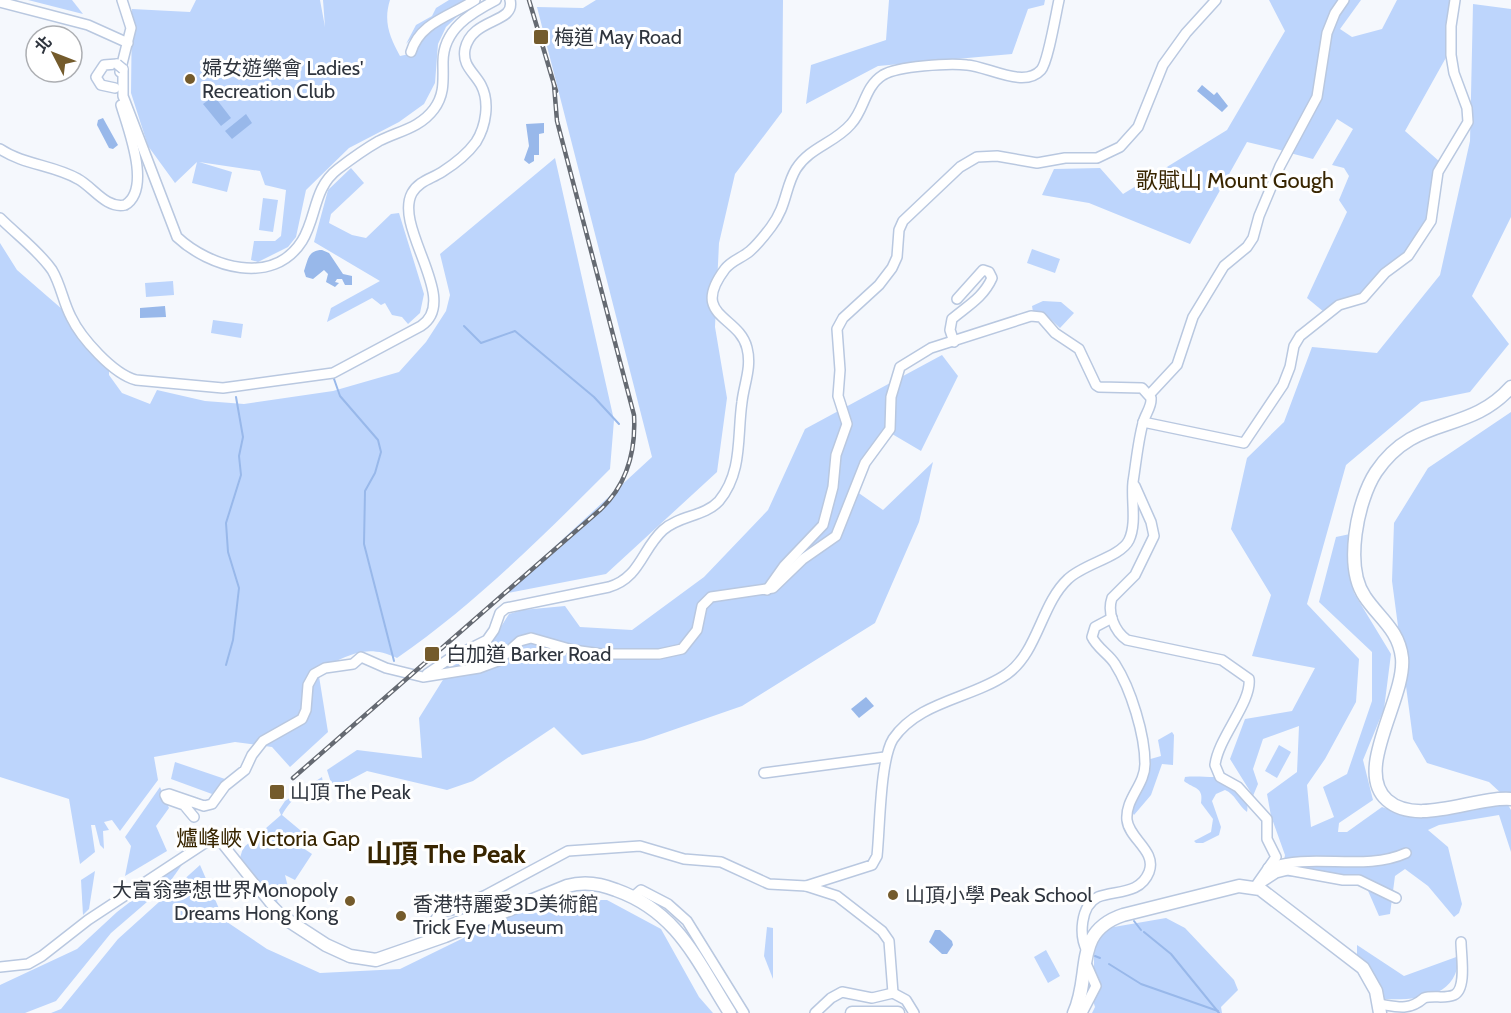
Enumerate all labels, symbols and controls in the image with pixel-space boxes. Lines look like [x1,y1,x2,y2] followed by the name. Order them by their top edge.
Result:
[24,24,84,84] north arrow
[554,25,682,49] place label: 梅道 May Road
[532,28,550,46] marker: 梅道 May Road
[31,32,56,57] text: 北
[202,56,363,103] place label: 婦女遊樂會 Ladies' Recreation Club
[183,72,197,86] marker: 婦女遊樂會 Ladies' Recreation Club
[1136,167,1334,194] district label: 歌賦山 Mount Gough
[446,642,611,666] place label: 白加道 Barker Road
[423,645,441,663] marker: 白加道 Barker Road
[290,780,411,804] place label: 山頂 The Peak
[268,783,286,801] marker: 山頂 The Peak
[176,825,360,852] district label: 爐峰峽 Victoria Gap
[366,838,526,870] district label: 山頂 The Peak
[112,878,339,925] place label: 大富翁夢想世界Monopoly Dreams Hong Kong
[905,883,1093,907] place label: 山頂小學 Peak School
[886,888,900,902] marker: 山頂小學 Peak School
[413,892,598,939] place label: 香港特麗愛3D美術館 Trick Eye Museum
[343,894,357,908] marker: 大富翁夢想世界Monopoly Dreams Hong Kong
[394,909,408,923] marker: 香港特麗愛3D美術館 Trick Eye Museum

